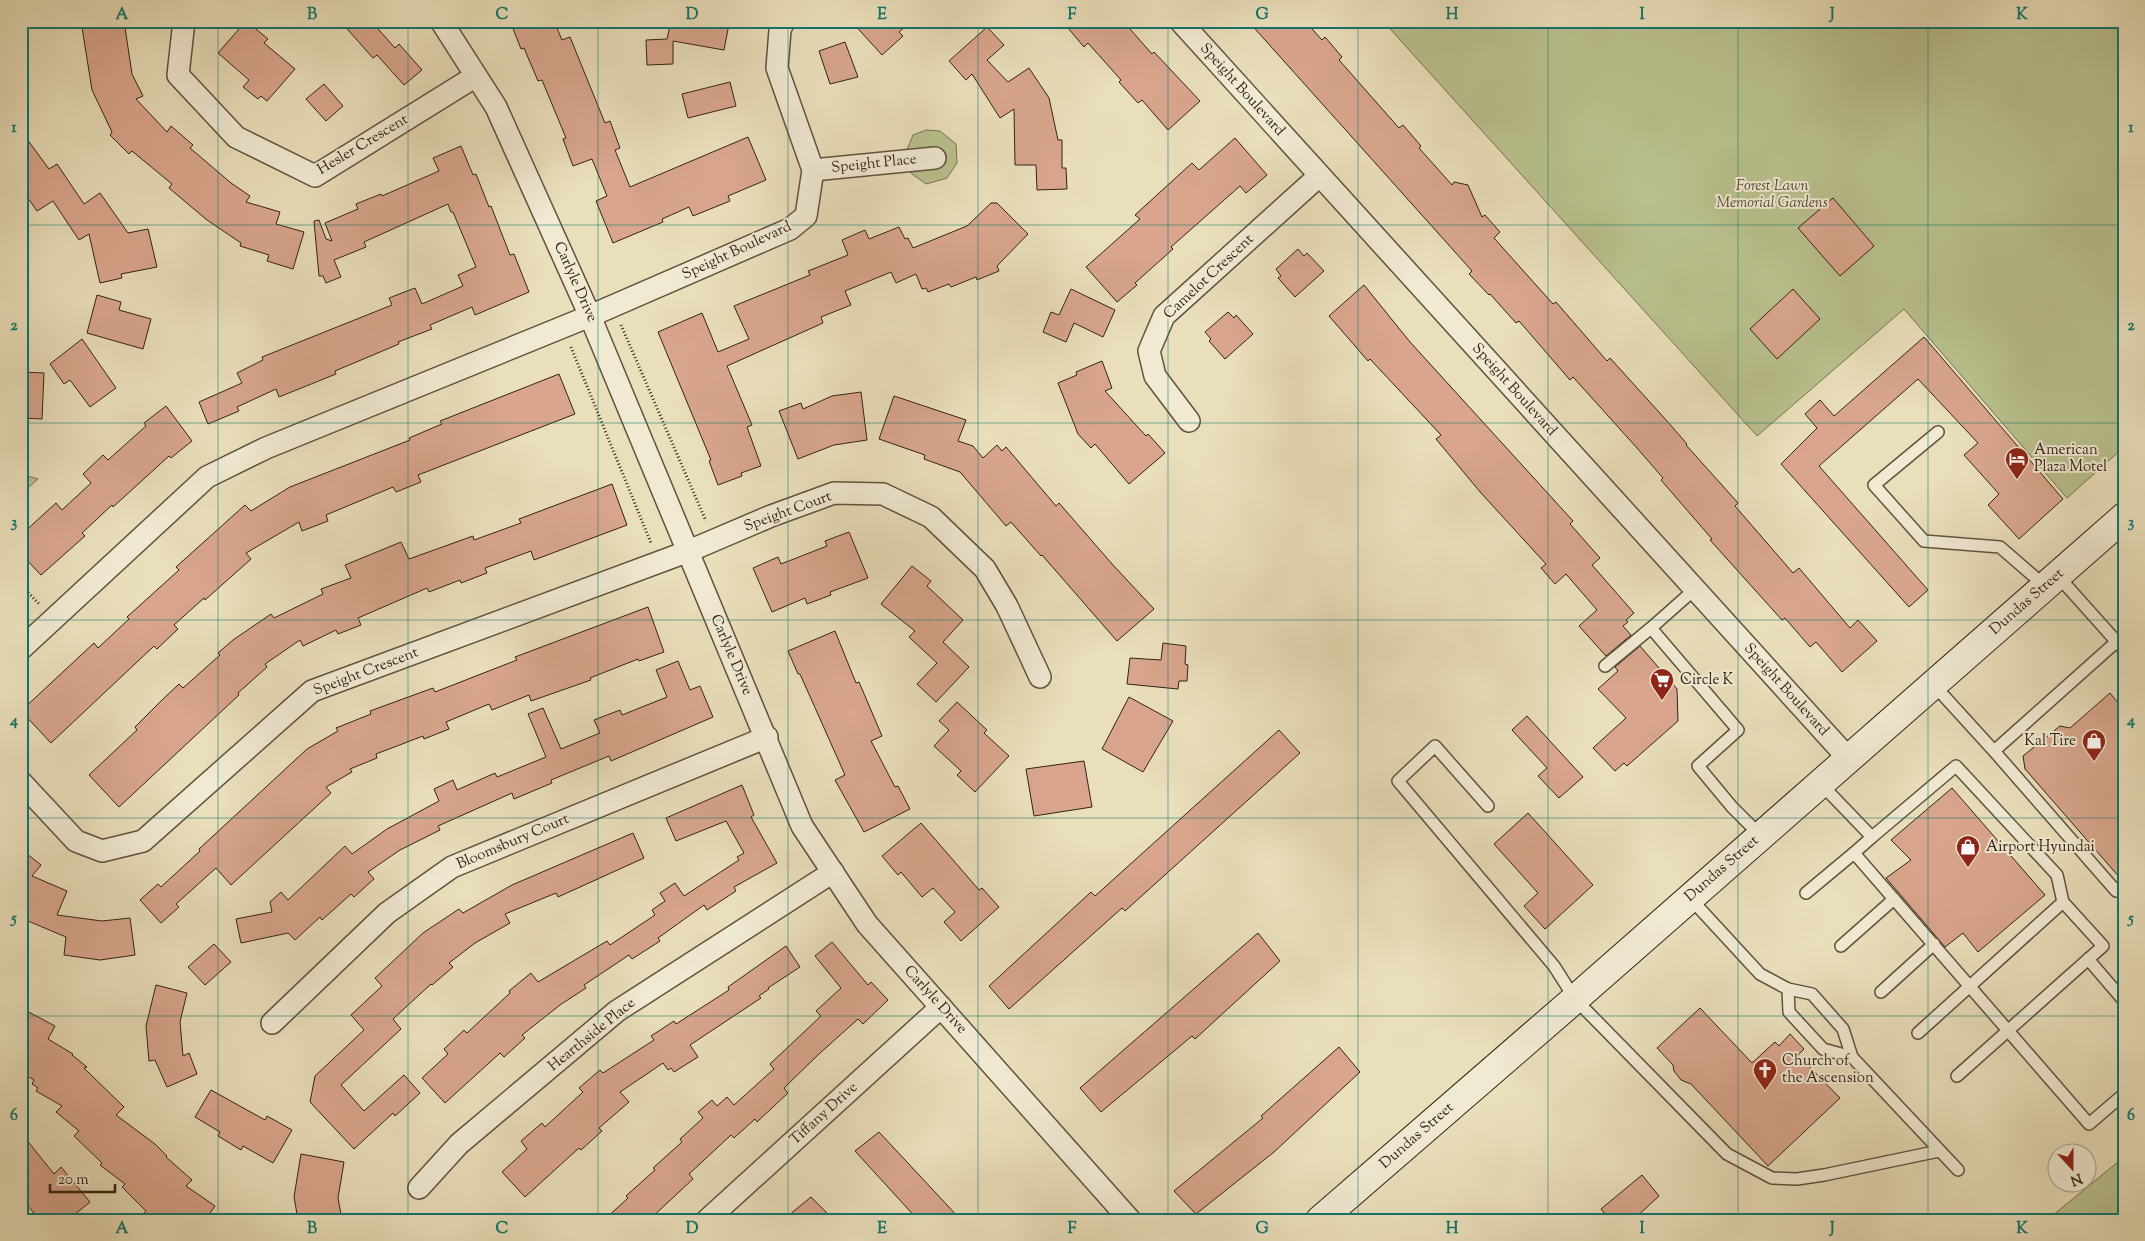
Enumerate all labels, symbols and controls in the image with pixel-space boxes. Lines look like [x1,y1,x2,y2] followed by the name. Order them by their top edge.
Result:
[116,4,129,27] text: A
[307,4,317,27] text: B
[496,4,509,27] text: C
[686,4,699,27] text: D
[877,4,887,27] text: E
[1068,4,1077,27] text: F
[1255,4,1269,27] text: G
[1446,4,1459,27] text: H
[1639,4,1645,27] text: I
[1828,4,1835,27] text: J
[2016,4,2028,27] text: K
[1195,39,1290,141] street label: Speight Boulevard
[314,110,412,180] street label: Hesler Crescent
[11,117,17,140] text: 1
[2128,117,2134,140] text: 1
[830,149,918,179] street label: Speight Place
[1716,176,1828,214] park label: Forest Lawn Memorial Gardens
[679,216,796,286] street label: Speight Boulevard
[1159,230,1259,324] street label: Camelot Crescent
[548,238,602,326] street label: Carlyle Drive
[10,315,18,338] text: 2
[2127,315,2135,338] text: 2
[1467,339,1562,441] street label: Speight Boulevard
[2034,440,2107,478] place label: American Plaza Motel
[2004,446,2030,480] hotel icon: American Plaza Motel
[741,486,835,538] street label: Speight Court
[11,512,18,535] text: 3
[2128,512,2135,535] text: 3
[1985,564,2069,640] street label: Dundas Street
[705,611,757,699] street label: Carlyle Drive
[1739,639,1834,741] street label: Speight Boulevard
[311,642,421,702] street label: Speight Crescent
[1649,667,1675,701] supermarket icon: Circle K
[1680,670,1734,691] place label: Circle K
[9,710,18,733] text: 4
[2126,710,2135,733] text: 4
[2081,728,2107,762] shop icon: Kal Tire
[2024,731,2076,752] place label: Kal Tire
[453,809,573,875] street label: Bloomsbury Court
[1680,831,1764,907] street label: Dundas Street
[1955,834,1981,868] shop icon: Airport Hyundai
[1986,837,2095,858] place label: Airport Hyundai
[9,908,17,931] text: 5
[2126,908,2134,931] text: 5
[898,961,972,1039] street label: Carlyle Drive
[544,993,640,1077] street label: Hearthside Place
[1782,1051,1874,1089] place label: Church of the Ascension
[1752,1057,1778,1091] church icon: Church of the Ascension
[785,1078,863,1150] street label: Tiffany Drive
[1375,1098,1459,1174] street label: Dundas Street
[10,1105,18,1128] text: 6
[2127,1105,2135,1128] text: 6
[2048,1144,2098,1194] north arrow
[50,1161,115,1193] scale bar
[2067,1167,2085,1190] text: N
[58,1170,89,1191] text: 20 m
[116,1218,129,1241] text: A
[307,1218,317,1241] text: B
[496,1218,509,1241] text: C
[686,1218,699,1241] text: D
[877,1218,887,1241] text: E
[1068,1218,1077,1241] text: F
[1255,1218,1269,1241] text: G
[1446,1218,1459,1241] text: H
[1639,1218,1645,1241] text: I
[1828,1218,1835,1241] text: J
[2016,1218,2028,1241] text: K

